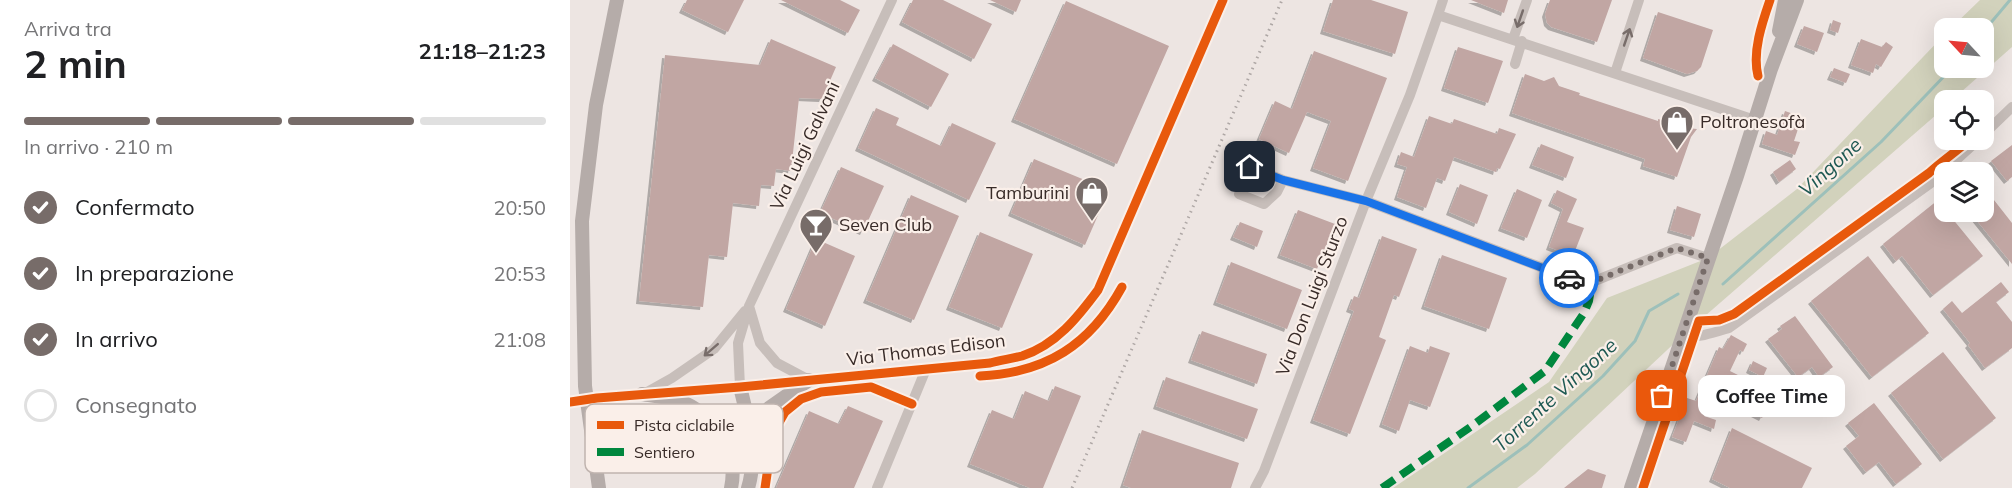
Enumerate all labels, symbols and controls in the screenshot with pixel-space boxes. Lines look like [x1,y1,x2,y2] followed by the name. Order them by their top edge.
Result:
[1514,9,1525,28] one-way arrow
[24,16,112,41] text: Arriva tra
[1934,18,1994,78] north arrow
[1934,18,1994,222] map controls
[1622,28,1633,47] one-way arrow
[418,37,546,65] text: 21:18–21:23
[24,39,127,88] text: 2 min
[765,78,844,214] street label: Via Luigi Galvani
[1934,90,1994,150] button: locate
[1659,104,1695,151] shop icon: Poltronesofà
[1700,110,1805,133] place label: Poltronesofà
[1793,132,1867,202] water label: Vingone
[24,134,173,159] text: In arrivo · 210 m
[1224,141,1275,192] pin
[1233,150,1266,183] icon: home
[1934,162,1994,222] button: layers
[1074,175,1110,222] shop icon: Tamburini
[986,181,1069,204] place label: Tamburini
[24,191,57,224] icon: check
[75,193,194,221] text: Confermato
[493,195,546,220] text: 20:50
[798,207,834,254] bar icon: Seven Club
[839,213,932,236] place label: Seven Club
[1270,213,1353,379] street label: Via Don Luigi Sturzo
[1539,248,1599,308] courier
[24,257,57,290] icon: check
[75,259,234,287] text: In preparazione
[493,261,546,286] text: 20:53
[1553,262,1586,295] icon: car
[24,323,57,356] icon: check
[75,325,158,353] text: In arrivo
[493,327,546,352] text: 21:08
[845,328,1007,371] street label: Via Thomas Edison
[1487,332,1622,457] water label: Torrente Vingone
[703,344,719,357] one-way arrow
[1636,370,1687,421] pin
[1698,375,1845,417] callout: Coffee Time
[1645,379,1678,412] icon: bag
[1715,383,1828,408] text: Coffee Time
[75,391,197,419] text: Consegnato
[585,404,783,473] legend
[634,415,734,435] text: Pista ciclabile
[634,442,695,462] text: Sentiero

